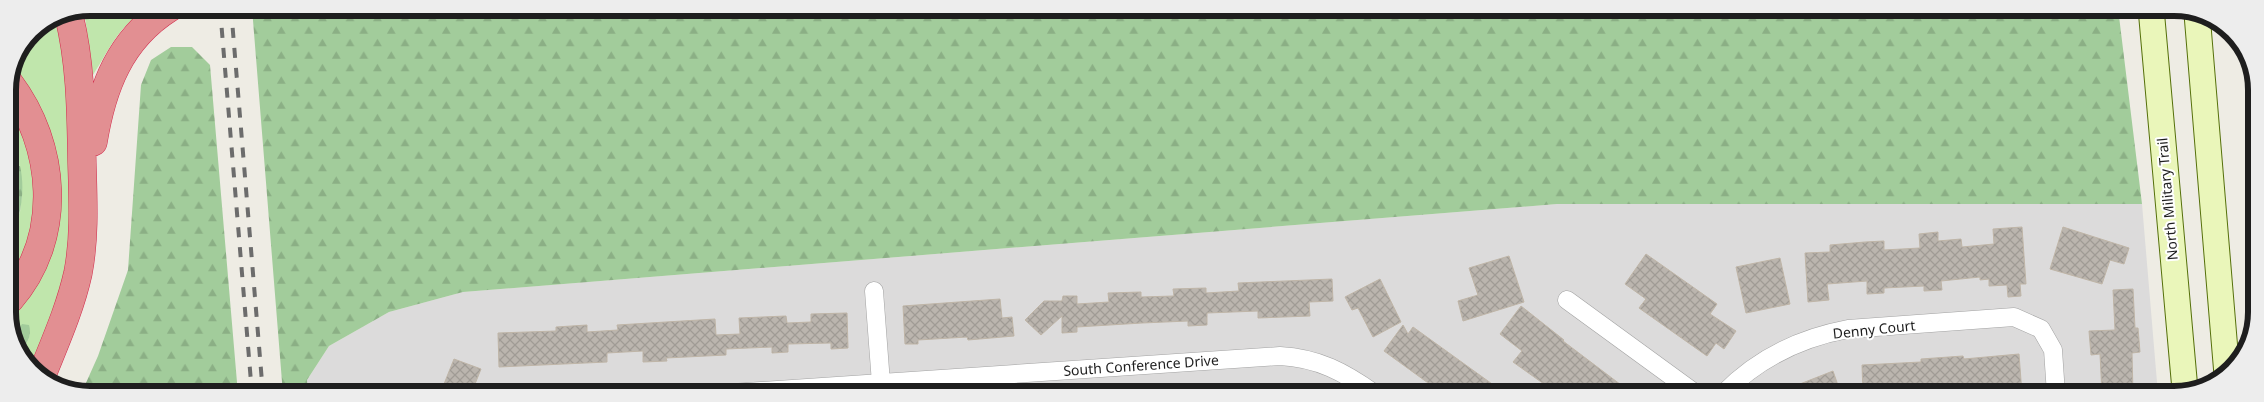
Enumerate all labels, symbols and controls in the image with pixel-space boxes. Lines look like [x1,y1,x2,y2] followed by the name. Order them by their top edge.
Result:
[2152,137,2182,261] street label: North Military Trail
[1832,315,1916,343] street label: Denny Court
[1063,350,1219,380] street label: South Conference Drive

